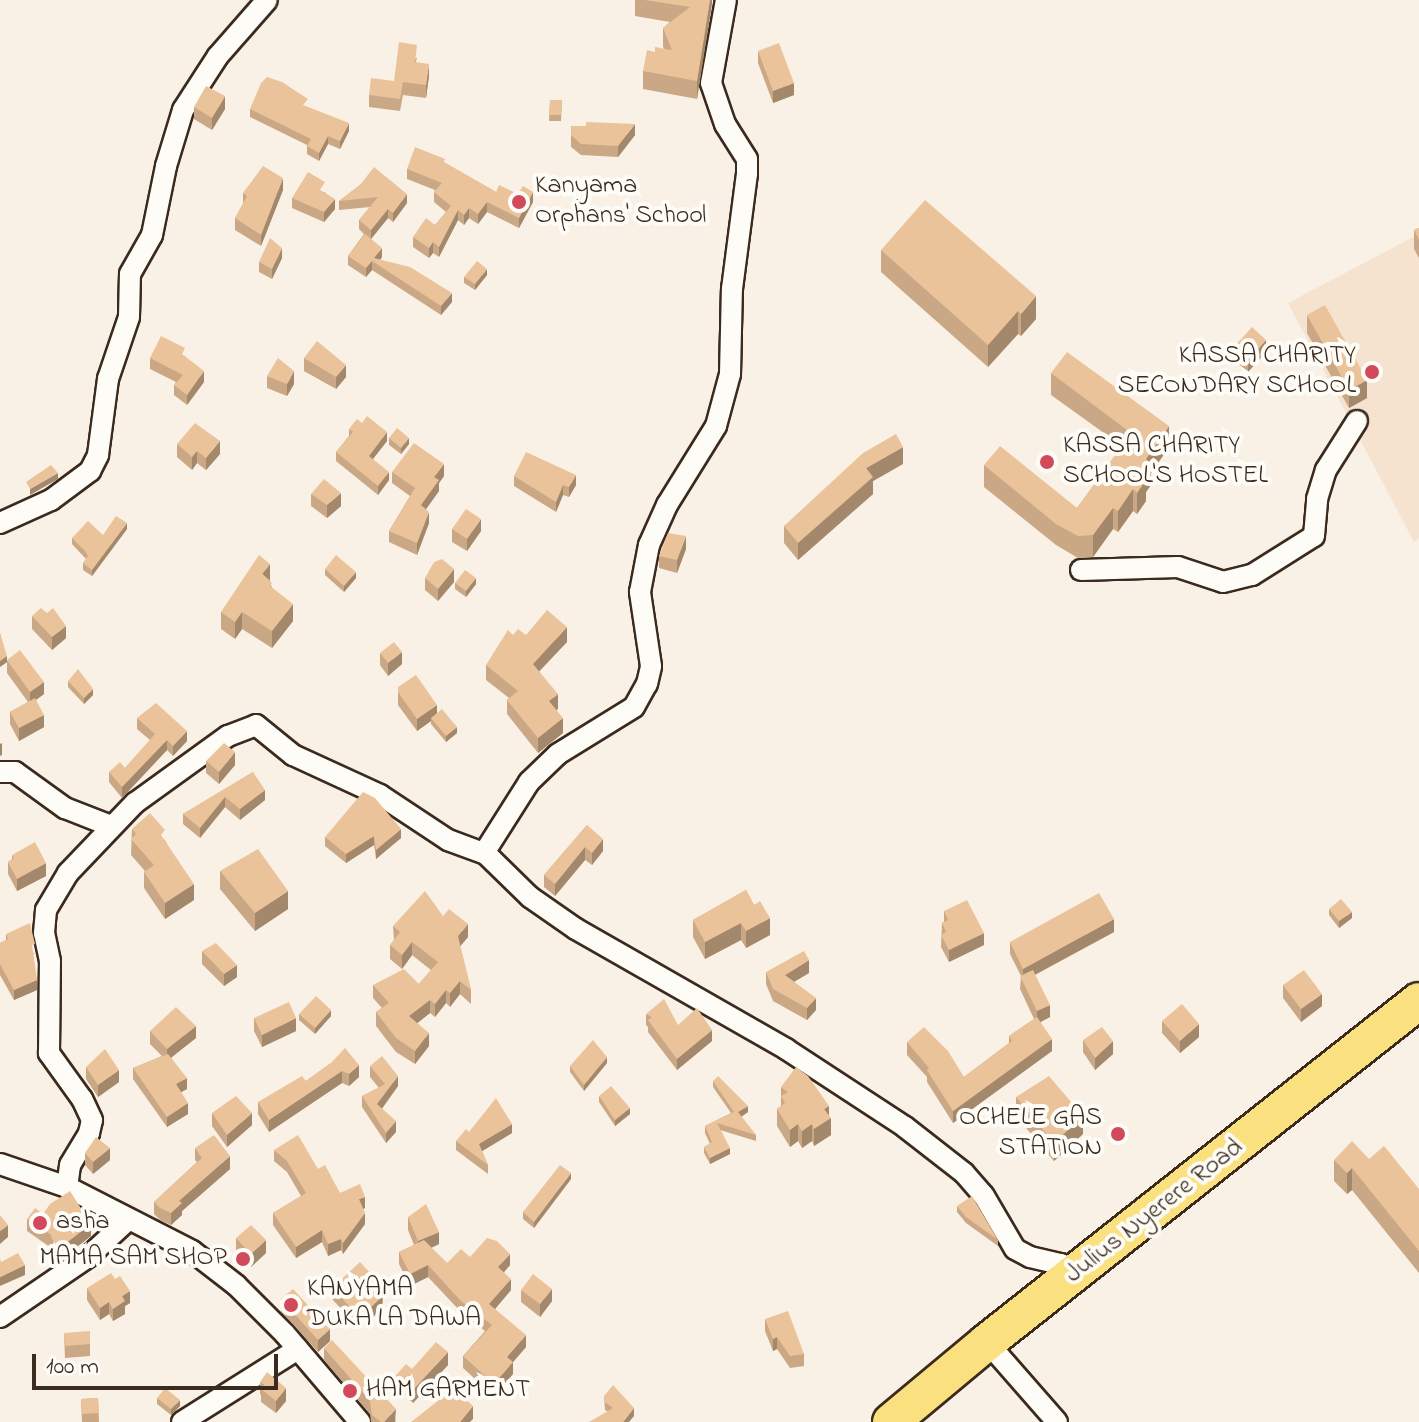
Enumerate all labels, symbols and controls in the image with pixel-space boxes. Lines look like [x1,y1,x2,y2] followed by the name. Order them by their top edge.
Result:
[535,171,706,232] place label: Kanyama Orphans' School
[510,193,528,211] marker: Kanyama Orphans' School
[1118,341,1356,402] place label: KASSA CHARITY SECONDARY SCHOOL
[1363,363,1381,381] marker: KASSA CHARITY SECONDARY SCHOOL
[1063,431,1268,492] place label: KASSA CHARITY SCHOOL'S HOSTEL
[1038,453,1056,471] marker: KASSA CHARITY SCHOOL'S HOSTEL
[959,1103,1102,1164] place label: OCHELE GAS STATION
[1109,1125,1127,1143] marker: OCHELE GAS STATION
[1060,1133,1250,1291] street label: Julius Nyerere Road
[56,1207,110,1239] place label: asha
[31,1214,49,1232] marker: asha
[40,1243,227,1275] place label: MAMA SAM SHOP
[234,1250,252,1268] marker: MAMA SAM SHOP
[307,1274,481,1336] place label: KANYAMA DUKA LA DAWA
[282,1296,300,1314] marker: KANYAMA DUKA LA DAWA
[36,1338,282,1388] scale bar
[46,1350,99,1385] text: 100 m
[366,1375,530,1407] place label: HAM GARMENT
[341,1382,359,1400] marker: HAM GARMENT

